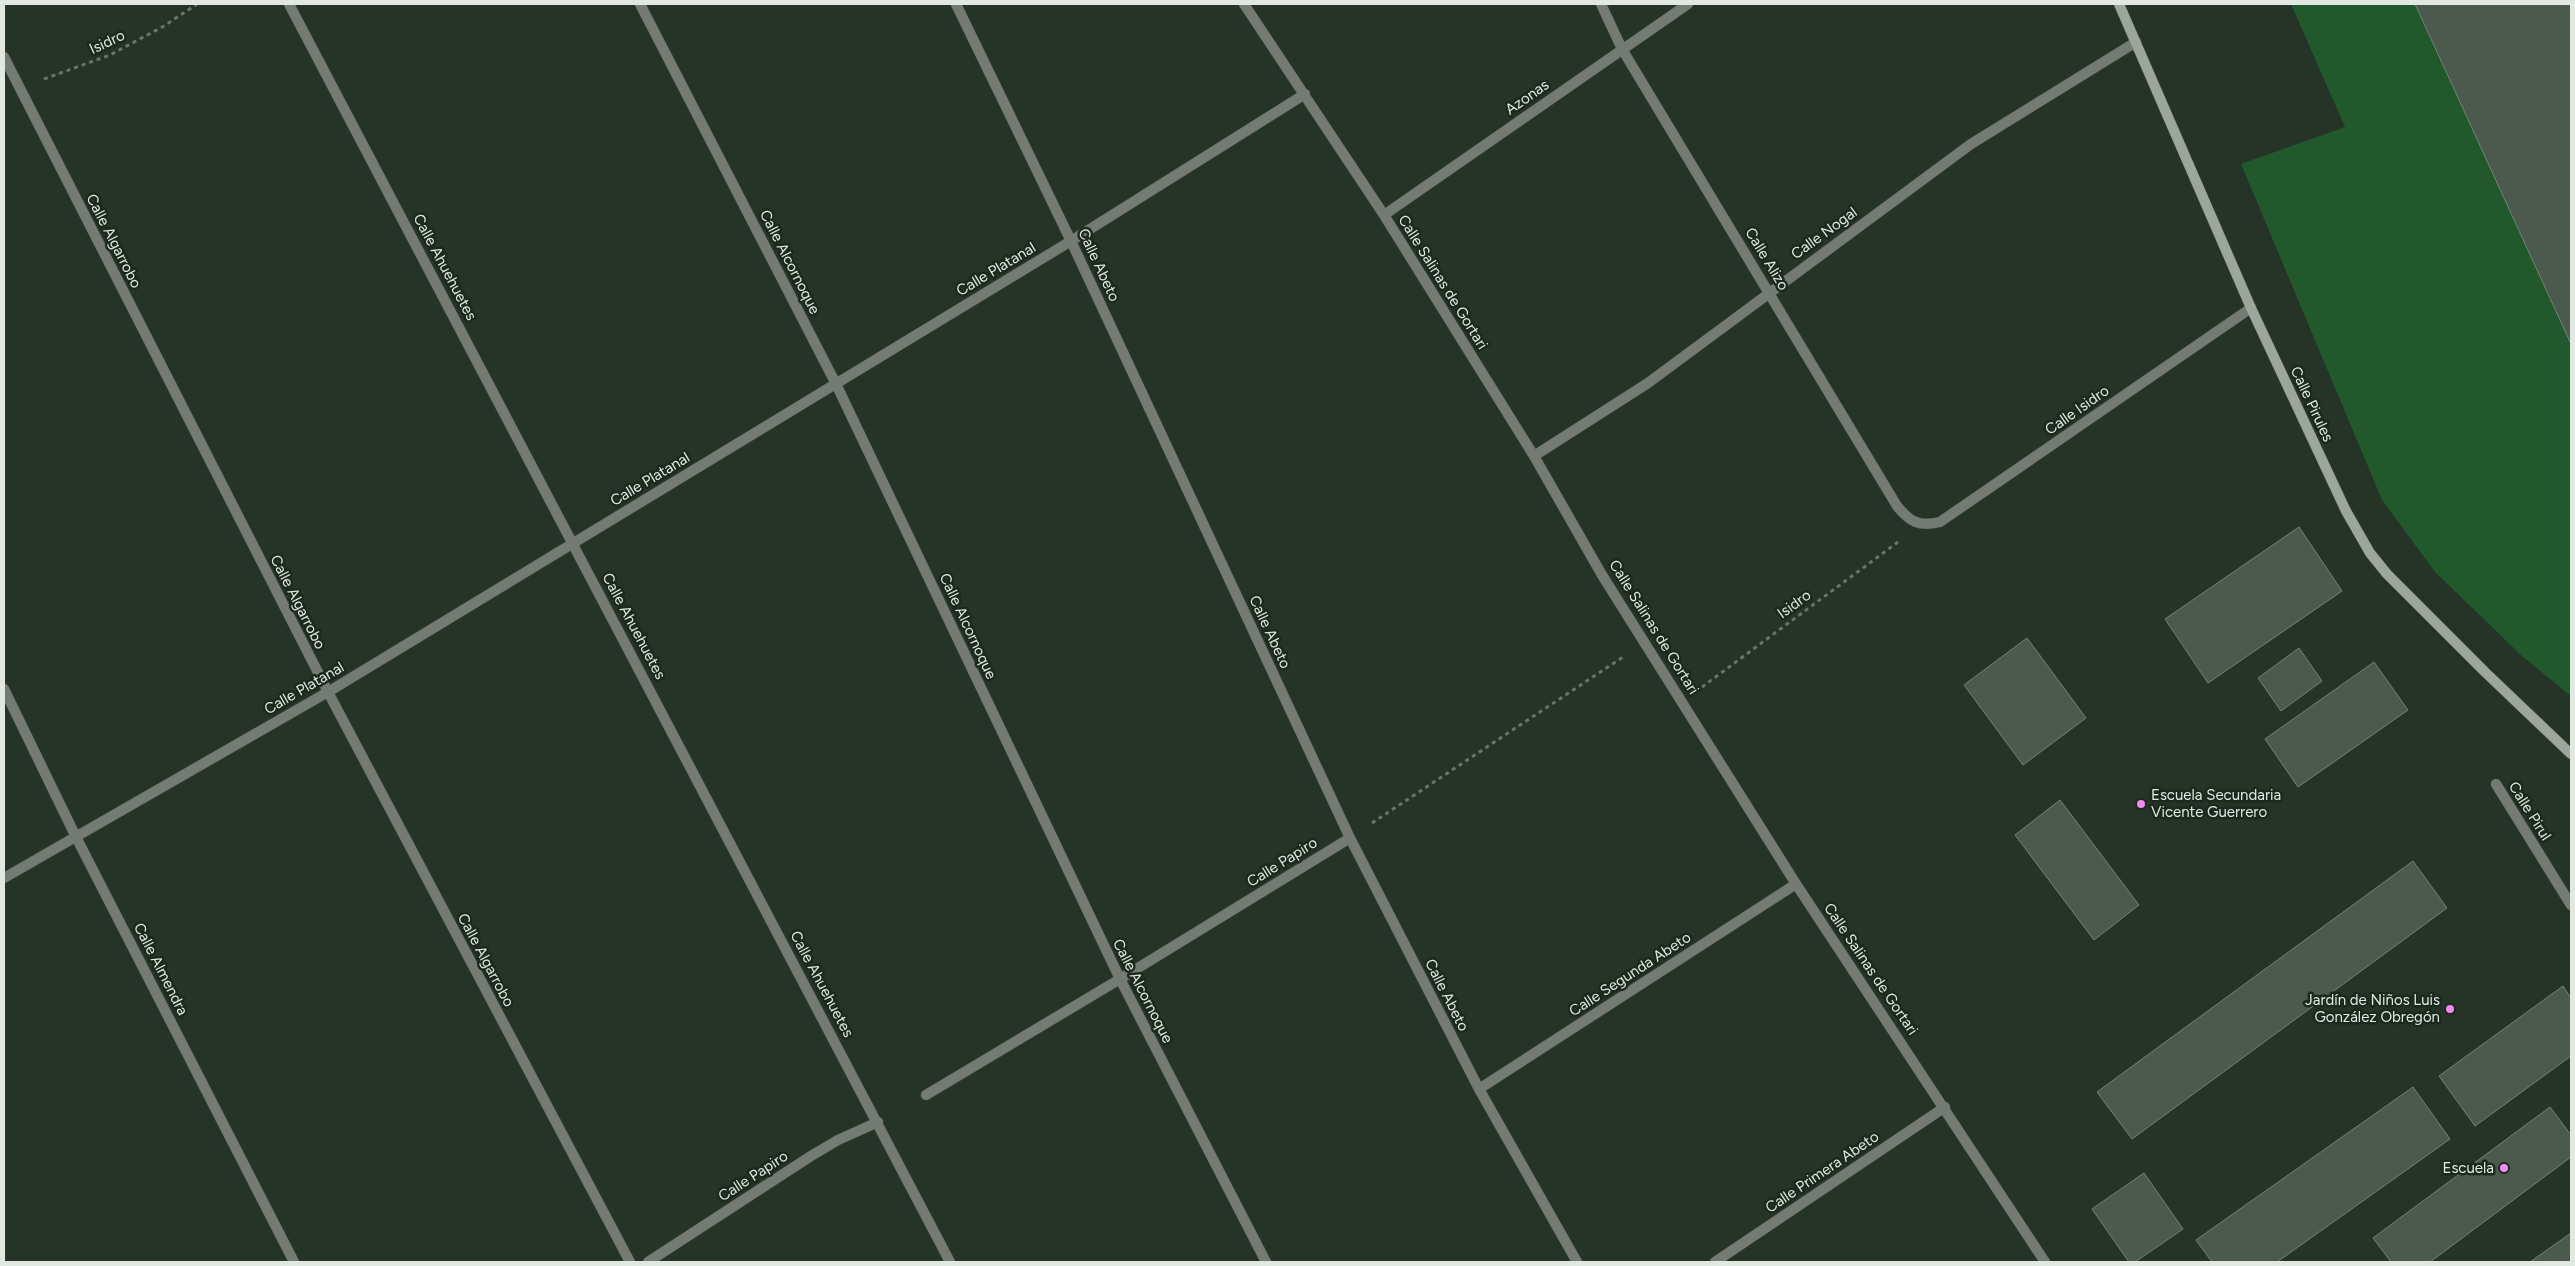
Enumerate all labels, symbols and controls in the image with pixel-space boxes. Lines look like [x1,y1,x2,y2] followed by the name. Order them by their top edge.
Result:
[86,26,128,58] street label: Isidro
[1502,76,1552,118] street label: Azonas
[83,191,146,291] street label: Calle Algarrobo
[1788,203,1860,263] street label: Calle Nogal
[756,207,824,317] street label: Calle Alcornoque
[409,211,481,323] street label: Calle Ahuehuetes
[1394,212,1492,352] street label: Calle Salinas de Gortari
[1741,224,1793,294] street label: Calle Alizo
[1074,226,1124,305] street label: Calle Abeto
[953,238,1039,300] street label: Calle Platanal
[2287,363,2337,445] street label: Calle Pirules
[2042,381,2113,439] street label: Calle Isidro
[607,448,693,510] street label: Calle Platanal
[267,552,330,652] street label: Calle Algarrobo
[1605,557,1703,697] street label: Calle Salinas de Gortari
[598,570,670,682] street label: Calle Ahuehuetes
[936,570,1000,682] street label: Calle Alcornoque
[1774,586,1815,622] street label: Isidro
[1245,593,1295,672] street label: Calle Abeto
[261,658,347,718] street label: Calle Platanal
[2505,778,2555,844] street label: Calle Pirul
[2151,786,2281,821] place label: Escuela Secundaria Vicente Guerrero
[2135,798,2147,810] marker: Escuela Secundaria Vicente Guerrero
[1244,833,1321,891] street label: Calle Papiro
[1820,900,1922,1038] street label: Calle Salinas de Gortari
[454,910,518,1010] street label: Calle Algarrobo
[130,920,192,1018] street label: Calle Almendra
[786,928,858,1040] street label: Calle Ahuehuetes
[1566,928,1694,1020] street label: Calle Segunda Abeto
[1109,936,1177,1046] street label: Calle Alcornoque
[1421,956,1473,1034] street label: Calle Abeto
[2305,991,2440,1026] place label: Jardín de Niños Luis González Obregón
[2444,1003,2456,1015] marker: Jardín de Niños Luis González Obregón
[1762,1127,1882,1217] street label: Calle Primera Abeto
[715,1147,791,1205] street label: Calle Papiro
[2443,1159,2494,1177] place label: Escuela
[2498,1162,2510,1174] marker: Escuela

